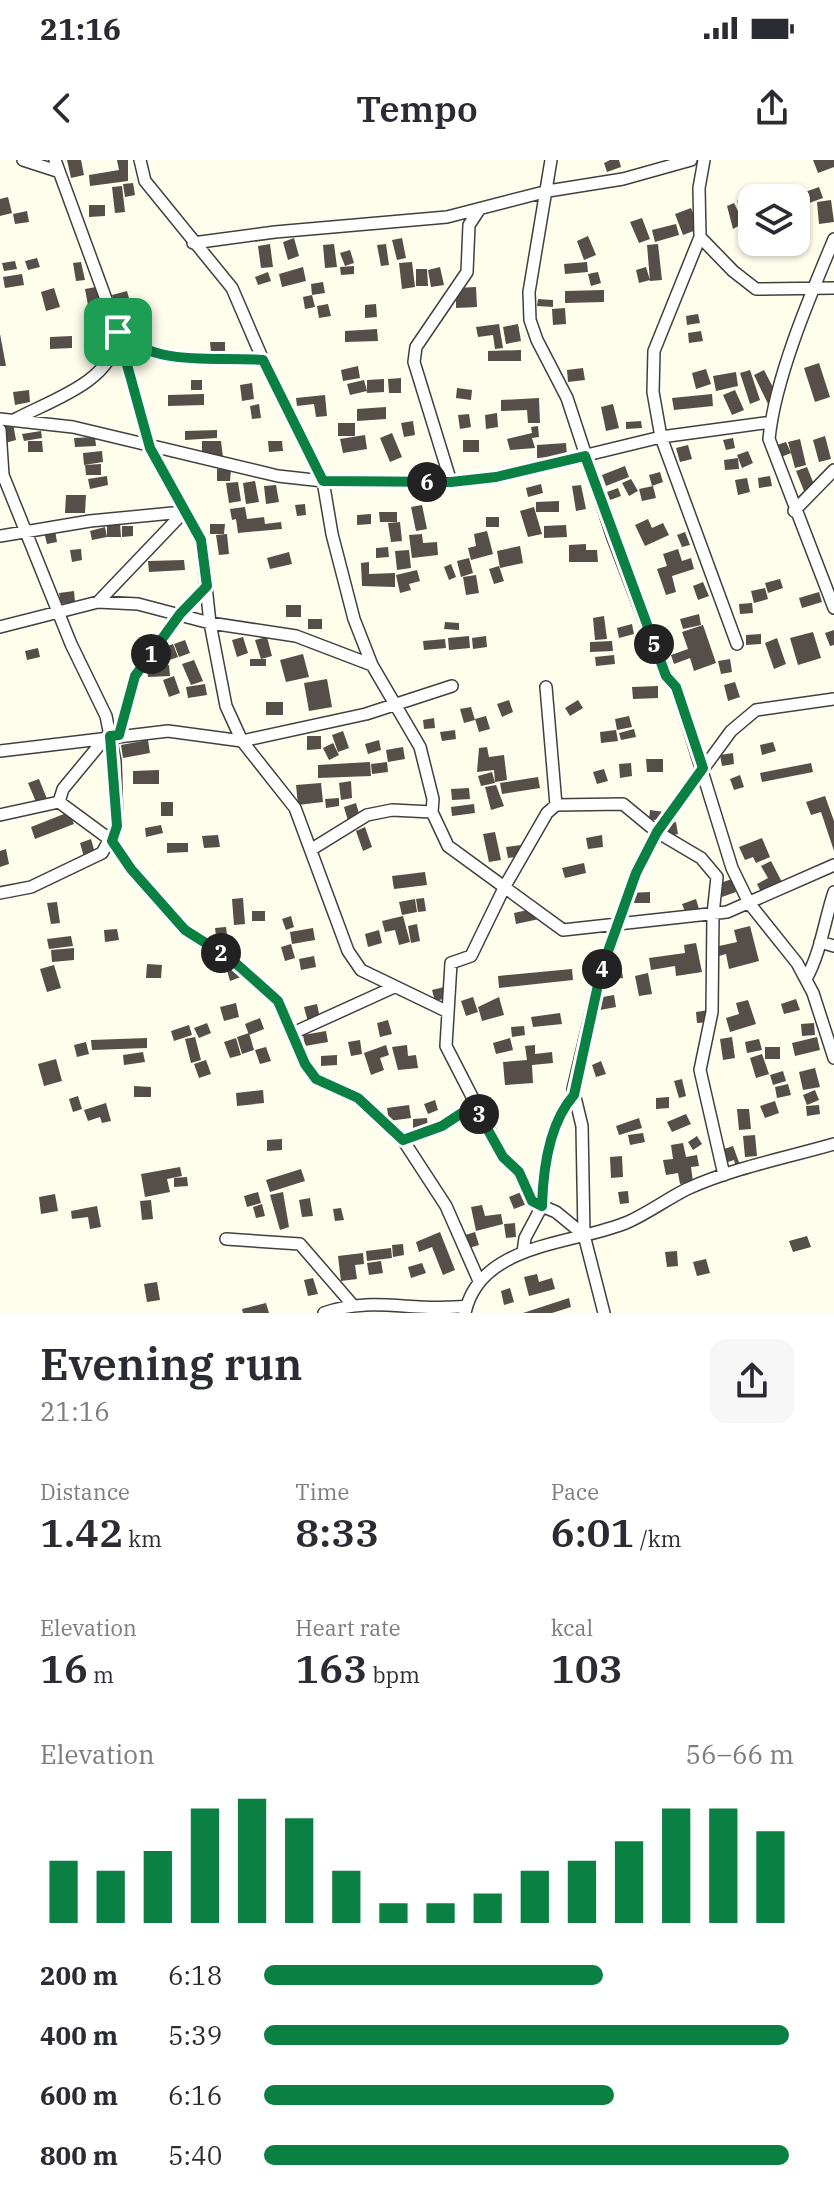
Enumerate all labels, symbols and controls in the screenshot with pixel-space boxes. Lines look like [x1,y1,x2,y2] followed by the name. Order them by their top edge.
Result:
[40,9,121,48] text: 21:16
[356,85,478,132] text: Tempo
[40,86,84,130] icon: back
[750,86,794,130] icon: share
[738,184,810,256] map controls
[738,184,810,256] button: layers
[84,298,152,366] pin
[96,310,140,354] icon: arrive
[407,462,447,502] pin: 6
[420,467,434,496] text: 6
[634,624,674,664] pin: 5
[647,629,661,658] text: 5
[131,634,171,674] pin: 1
[144,639,158,668] text: 1
[201,933,241,973] pin: 2
[214,938,228,967] text: 2
[582,949,622,989] pin: 4
[595,954,609,983] text: 4
[459,1094,499,1134] pin: 3
[472,1099,486,1128] text: 3
[40,1335,303,1392] text: Evening run
[710,1339,794,1423] button: share
[40,1394,110,1428] text: 21:16
[40,1477,130,1506] text: Distance
[295,1477,349,1506] text: Time
[551,1477,599,1506] text: Pace
[40,1506,123,1558] text: 1.42
[295,1506,379,1558] text: 8:33
[551,1506,635,1558] text: 6:01
[123,1524,162,1553] text: km
[635,1524,682,1553] text: /km
[40,1613,137,1642] text: Elevation
[295,1613,401,1642] text: Heart rate
[551,1613,593,1642] text: kcal
[40,1642,88,1694] text: 16
[295,1642,367,1694] text: 163
[551,1642,623,1694] text: 103
[88,1660,114,1689] text: m
[367,1660,420,1689] text: bpm
[40,1737,155,1771] text: Elevation
[686,1737,794,1771] text: 56–66 m
[40,1958,118,1992] text: 200 m
[168,1958,222,1992] text: 6:18
[40,2018,118,2052] text: 400 m
[168,2018,222,2052] text: 5:39
[40,2078,118,2112] text: 600 m
[168,2078,222,2112] text: 6:16
[40,2138,118,2172] text: 800 m
[168,2138,222,2172] text: 5:40

